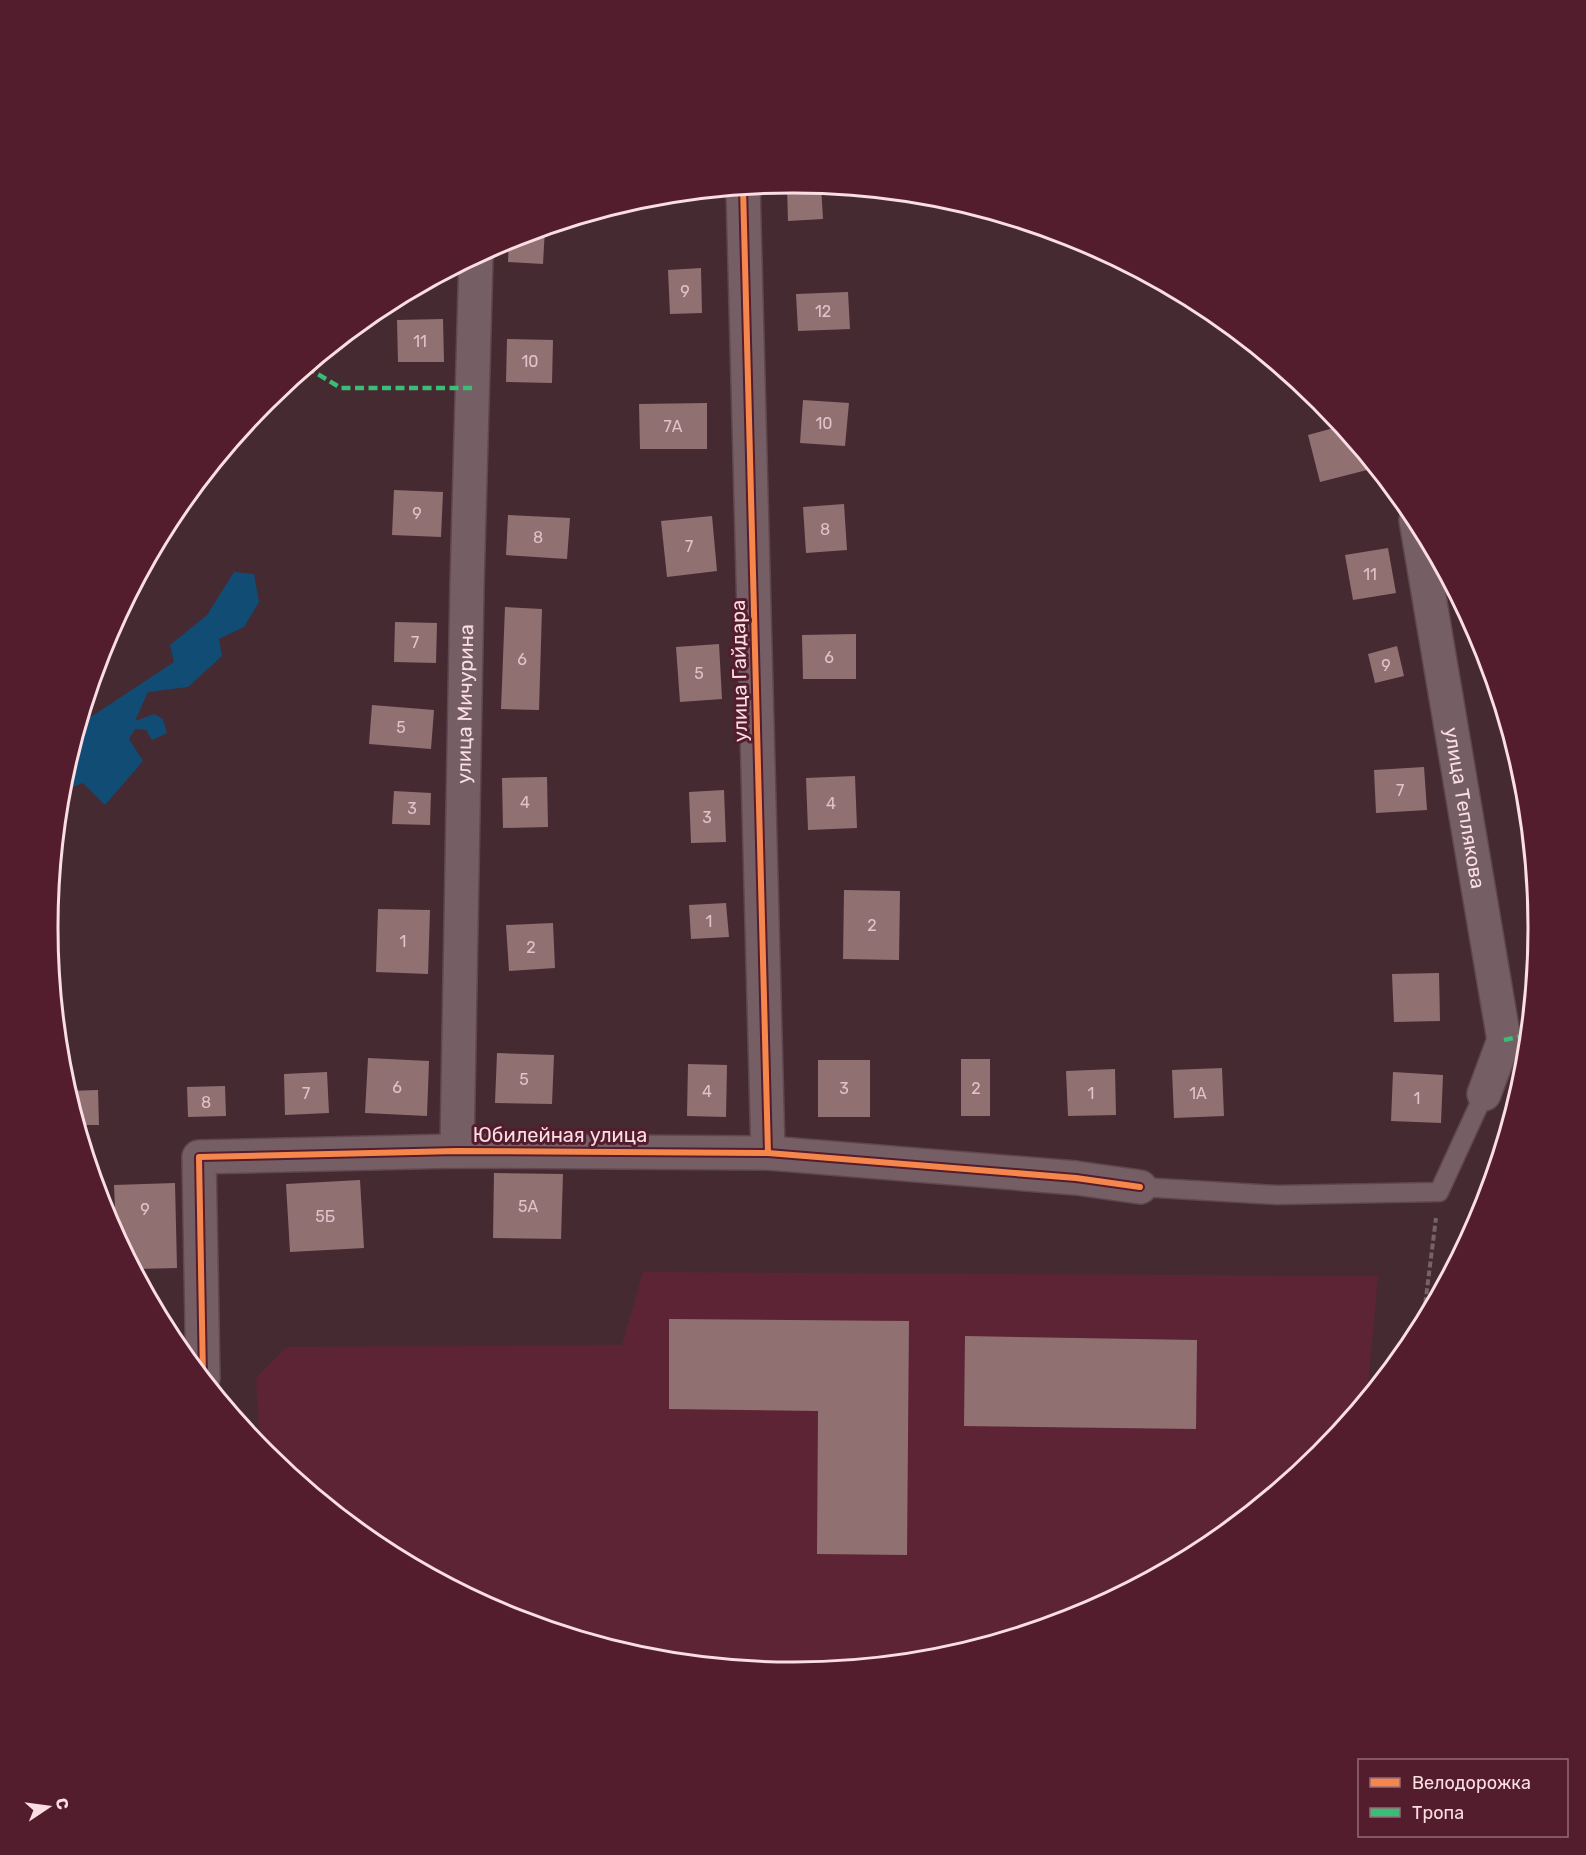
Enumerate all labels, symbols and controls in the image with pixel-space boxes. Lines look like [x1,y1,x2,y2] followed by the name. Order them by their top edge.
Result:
[680,282,690,301] house number: 9
[815,302,831,321] house number: 12
[413,332,427,351] house number: 11
[521,352,539,371] house number: 10
[815,414,833,433] house number: 10
[664,417,683,436] house number: 7А
[412,504,422,523] house number: 9
[820,520,830,539] house number: 8
[533,528,543,547] house number: 8
[685,537,693,556] house number: 7
[1363,565,1377,584] house number: 11
[726,600,752,742] street label: улица Гайдара
[451,624,478,784] street label: улица Мичурина
[411,633,419,652] house number: 7
[824,648,834,667] house number: 6
[517,650,527,669] house number: 6
[1381,656,1391,675] house number: 9
[694,664,704,683] house number: 5
[396,718,406,737] house number: 5
[1439,725,1490,891] street label: улица Теплякова
[1396,781,1404,800] house number: 7
[520,793,530,812] house number: 4
[826,794,836,813] house number: 4
[407,799,417,818] house number: 3
[702,808,712,827] house number: 3
[706,912,712,931] house number: 1
[867,916,877,935] house number: 2
[400,932,406,951] house number: 1
[526,938,536,957] house number: 2
[519,1070,529,1089] house number: 5
[392,1078,402,1097] house number: 6
[839,1079,849,1098] house number: 3
[971,1079,981,1098] house number: 2
[702,1082,712,1101] house number: 4
[302,1084,310,1103] house number: 7
[1088,1084,1094,1103] house number: 1
[1189,1084,1207,1103] house number: 1А
[1414,1089,1420,1108] house number: 1
[201,1093,211,1112] house number: 8
[473,1123,647,1147] street label: Юбилейная улица
[518,1197,538,1216] house number: 5А
[140,1200,150,1219] house number: 9
[315,1207,335,1226] house number: 5Б
[1358,1759,1568,1837] legend
[1412,1772,1531,1794] text: Велодорожка
[18,1777,78,1837] north arrow
[52,1796,73,1811] text: С
[1412,1802,1464,1824] text: Тропа

